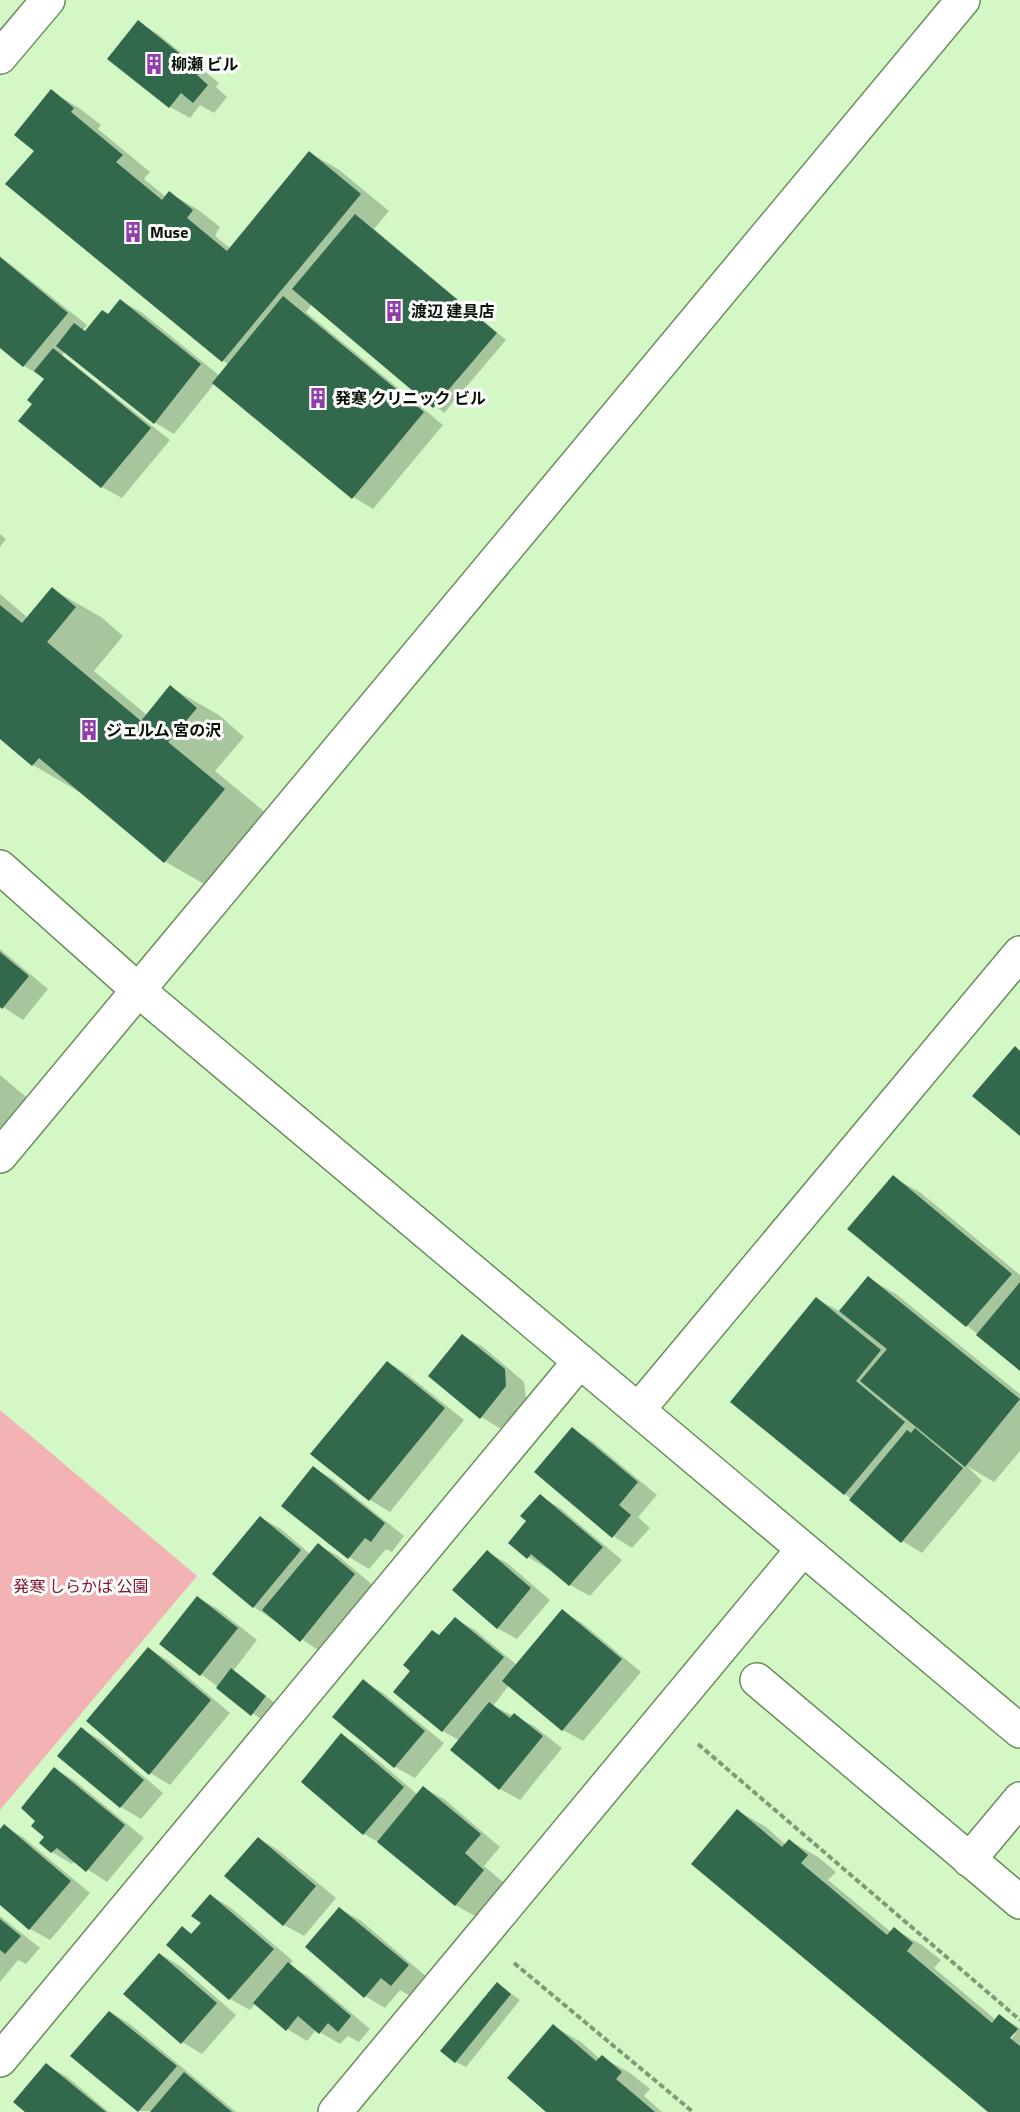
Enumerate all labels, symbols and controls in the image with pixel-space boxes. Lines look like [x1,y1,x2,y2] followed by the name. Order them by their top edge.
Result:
[142,52,166,76] building icon: 柳瀬 ビル
[171,52,239,76] place label: 柳瀬 ビル
[121,220,145,244] building icon: Muse
[150,220,188,244] place label: Muse
[382,299,406,323] building icon: 渡辺 建具店
[411,299,495,323] place label: 渡辺 建具店
[306,386,330,410] building icon: 発寒 クリニック ビル
[335,386,486,410] place label: 発寒 クリニック ビル
[77,718,101,742] building icon: ジェルム 宮の沢
[106,718,221,742] place label: ジェルム 宮の沢
[13,1574,149,1598] park label: 発寒 しらかば 公園

